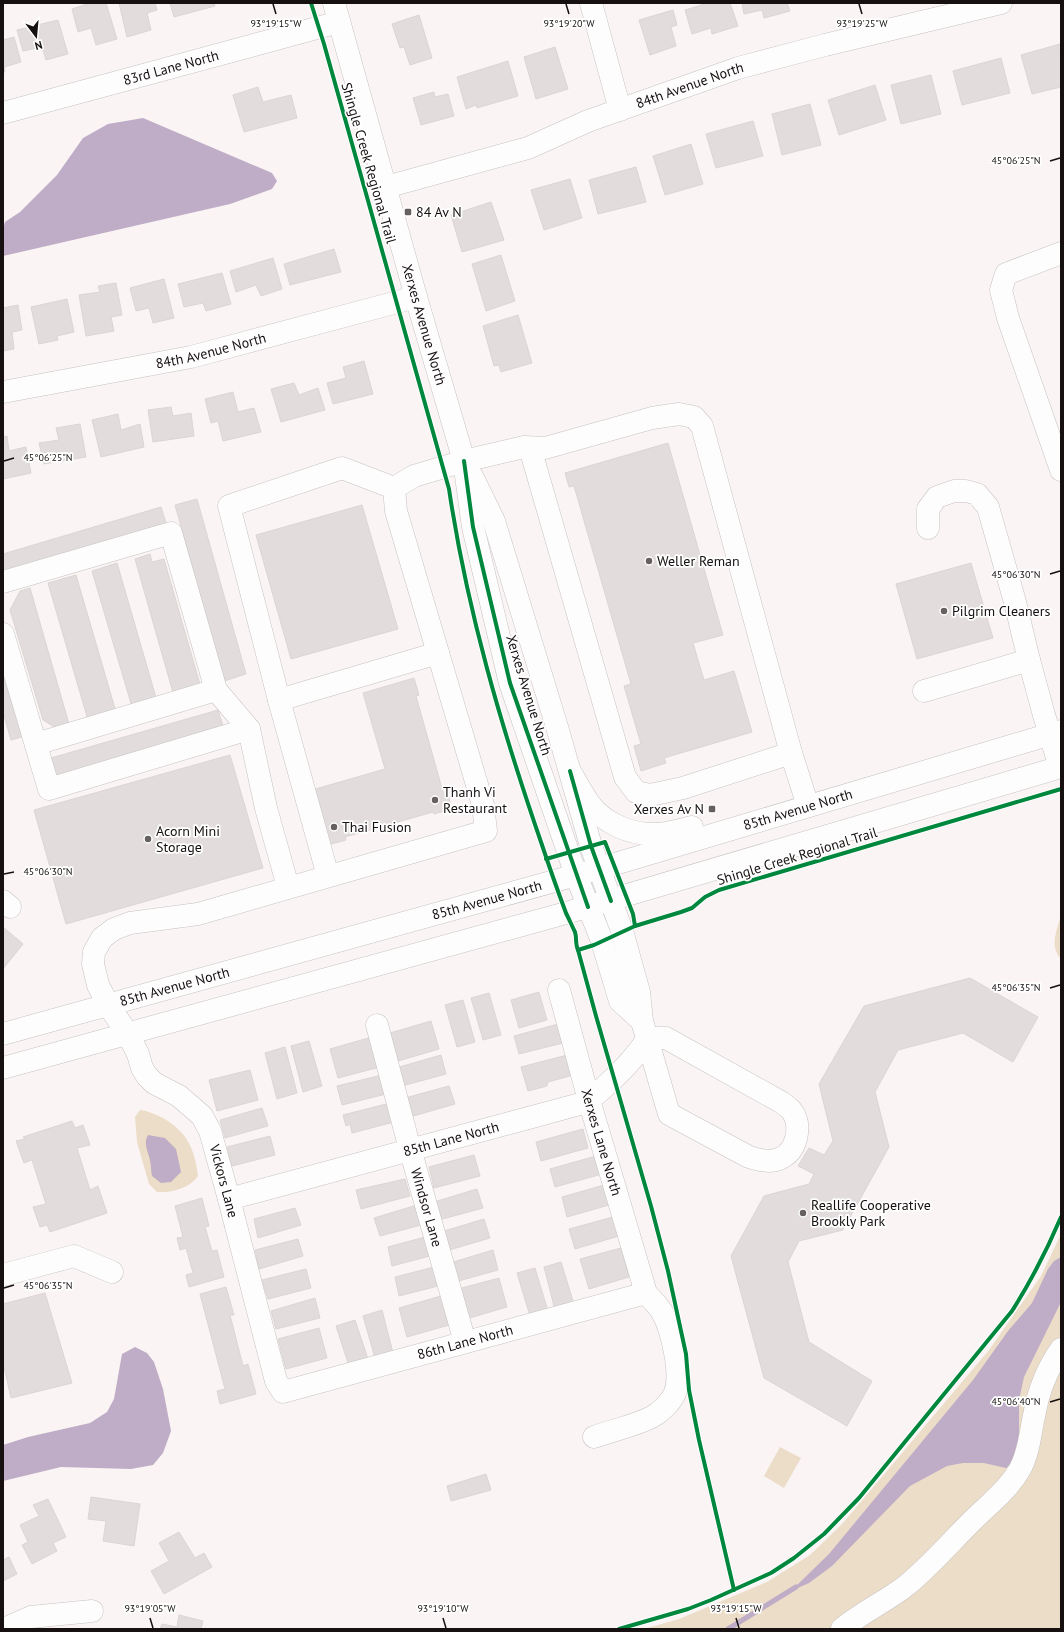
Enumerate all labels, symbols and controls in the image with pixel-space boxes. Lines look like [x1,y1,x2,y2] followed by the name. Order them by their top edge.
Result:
[16,16,56,56] north arrow
[250,17,302,30] text: 93°19'15"W
[543,17,595,30] text: 93°19'20"W
[836,17,888,30] text: 93°19'25"W
[33,38,44,53] text: N
[121,46,221,89] street label: 83rd Lane North
[633,58,746,112] street label: 84th Avenue North
[337,80,401,246] street label: Shingle Creek Regional Trail
[991,154,1041,167] text: 45°06'25"N
[416,203,462,221] place label: 84 Av N
[403,207,413,217] marker: 84 Av N
[398,262,450,387] street label: Xerxes Avenue North
[154,328,268,372] street label: 84th Avenue North
[23,451,73,464] text: 45°06'25"N
[657,552,740,570] place label: Weller Reman
[644,556,654,566] marker: Weller Reman
[991,568,1041,581] text: 45°06'30"N
[952,602,1050,620] place label: Pilgrim Cleaners
[939,606,949,616] marker: Pilgrim Cleaners
[502,633,556,757] street label: Xerxes Avenue North
[443,783,507,817] place label: Thanh Vi Restaurant
[741,785,855,834] street label: 85th Avenue North
[430,795,440,805] marker: Thanh Vi Restaurant
[634,800,704,818] place label: Xerxes Av N
[707,804,717,814] marker: Xerxes Av N
[342,818,411,836] place label: Thai Fusion
[156,822,220,856] place label: Acorn Mini Storage
[329,822,339,832] marker: Thai Fusion
[715,823,879,889] street label: Shingle Creek Regional Trail
[143,834,153,844] marker: Acorn Mini Storage
[23,865,73,878] text: 45°06'30"N
[430,876,544,924] street label: 85th Avenue North
[118,963,231,1010] street label: 85th Avenue North
[991,981,1041,994] text: 45°06'35"N
[577,1087,626,1198] street label: Xerxes Lane North
[401,1117,501,1160] street label: 85th Lane North
[205,1141,242,1220] street label: Vickors Lane
[407,1166,446,1249] street label: Windsor Lane
[811,1196,931,1230] place label: Reallife Cooperative Brookly Park
[798,1208,808,1218] marker: Reallife Cooperative Brookly Park
[23,1279,73,1292] text: 45°06'35"N
[415,1321,515,1363] street label: 86th Lane North
[991,1395,1041,1408] text: 45°06'40"N
[124,1602,176,1615] text: 93°19'05"W
[417,1602,469,1615] text: 93°19'10"W
[710,1602,762,1615] text: 93°19'15"W

